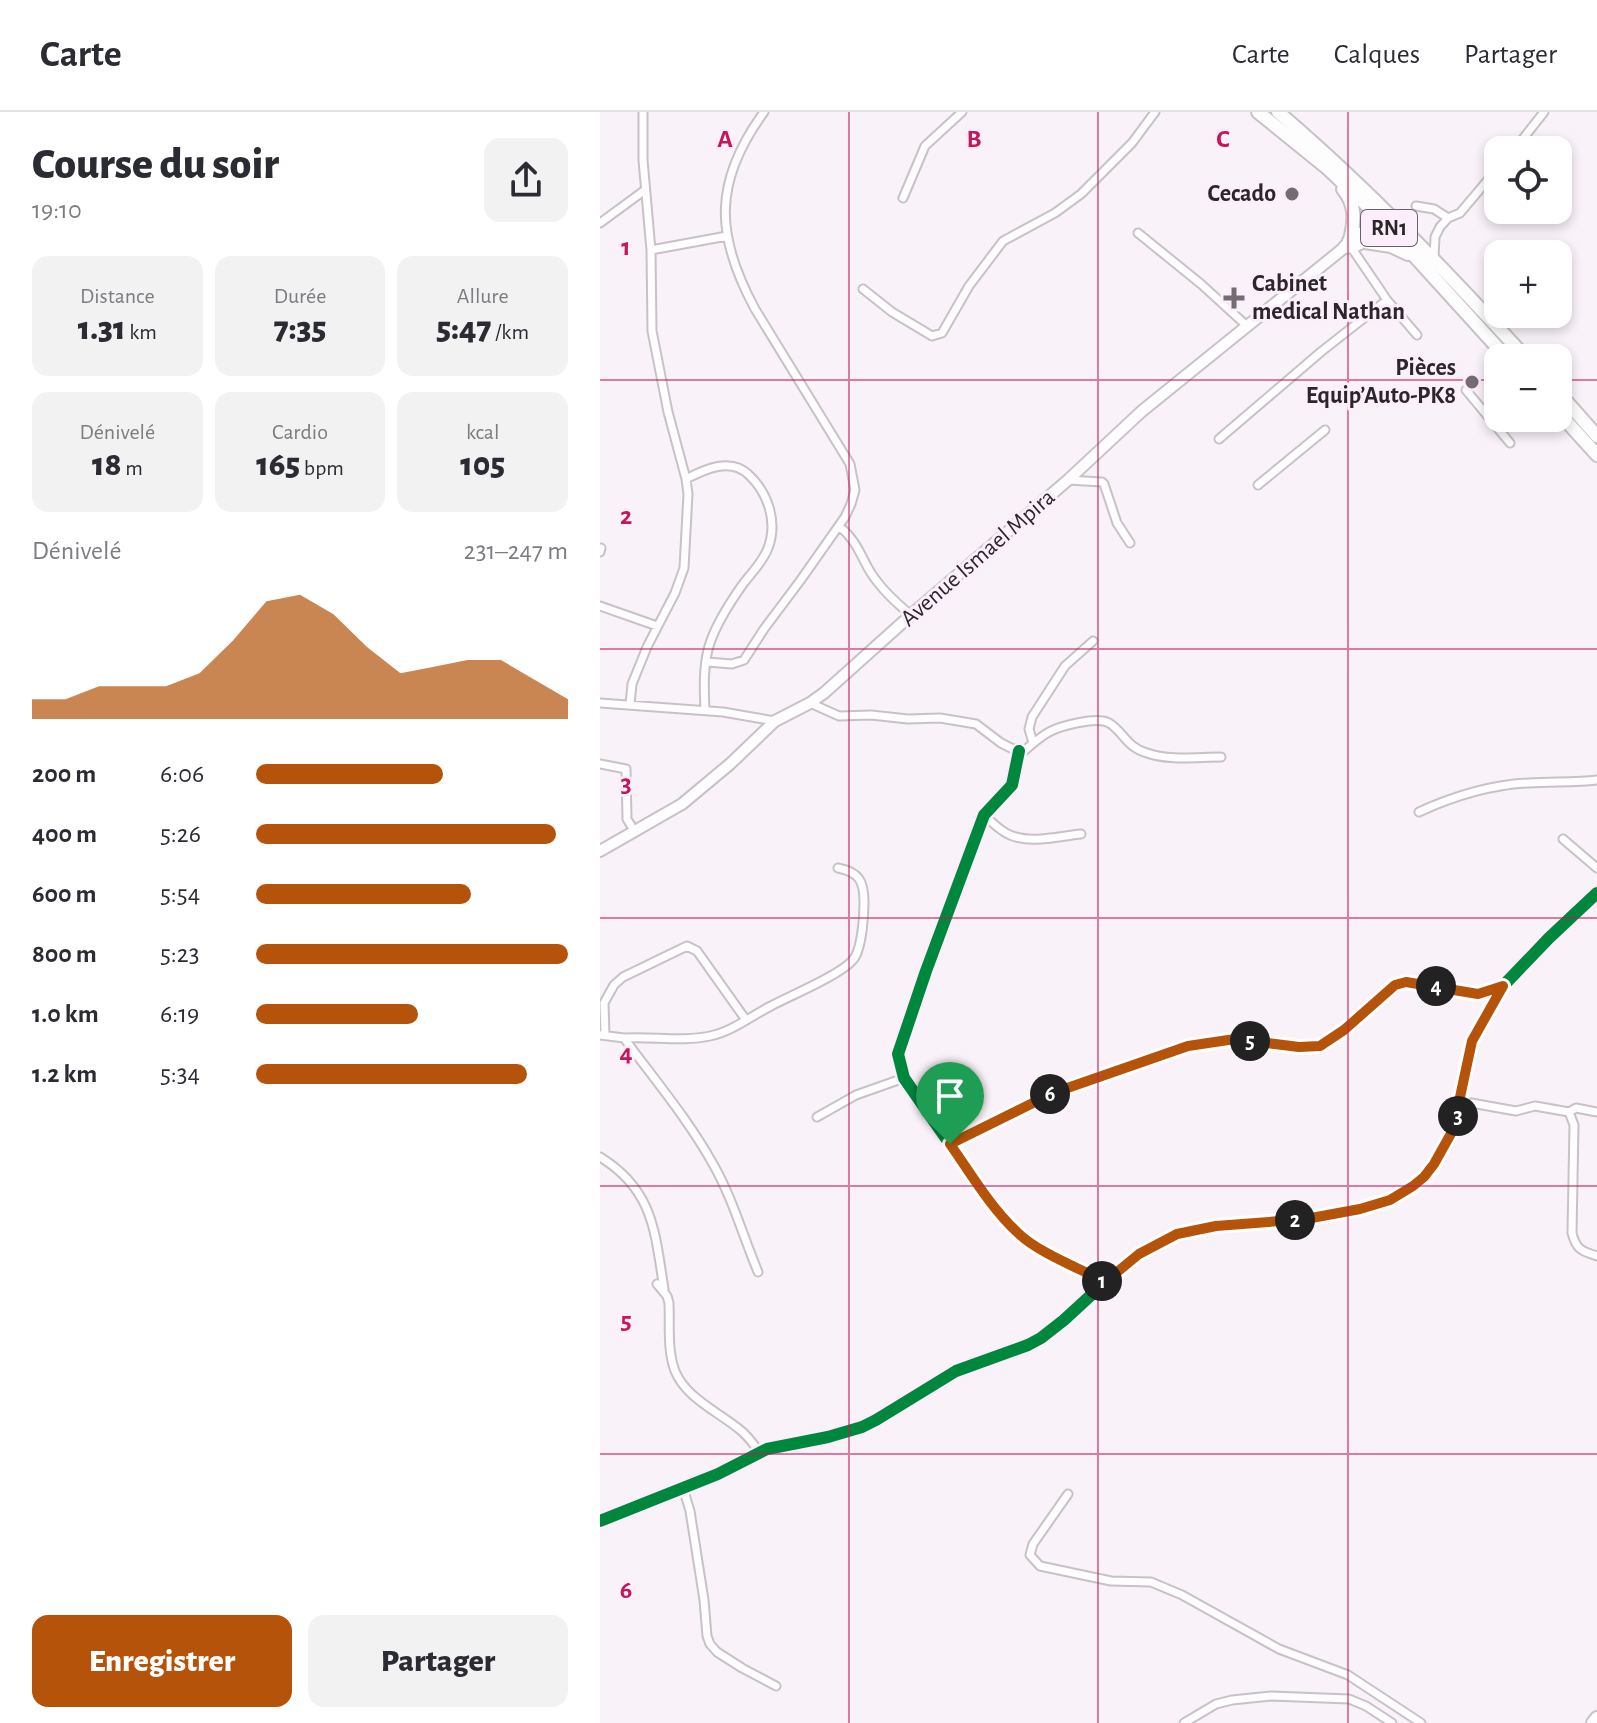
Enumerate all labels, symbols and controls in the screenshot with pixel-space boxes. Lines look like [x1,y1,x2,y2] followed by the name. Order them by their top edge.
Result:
[40,36,122,74] text: Carte
[1232,41,1290,69] text: Carte
[1334,41,1420,69] text: Calques
[1464,41,1557,69] text: Partager
[717,126,733,152] text: A
[966,126,982,152] text: B
[1216,126,1230,152] text: C
[1484,136,1572,432] map controls
[1484,136,1572,224] button: locate
[484,138,568,222] button: share
[32,143,279,187] text: Course du soir
[1208,182,1276,206] place label: Cecado
[1283,185,1301,203] marker: Cecado
[32,197,82,223] text: 19:10
[1361,210,1417,246] road number: RN1
[621,234,631,260] text: 1
[1484,240,1572,328] button: +
[1252,272,1405,324] place label: Cabinet medical Nathan
[80,285,155,307] text: Distance
[274,285,326,307] text: Durée
[457,285,509,307] text: Allure
[1223,287,1245,309] marker: Cabinet medical Nathan
[78,312,126,346] text: 1.31
[274,312,326,346] text: 7:35
[436,312,491,346] text: 5:47
[126,321,157,343] text: km
[491,321,529,343] text: /km
[1484,344,1572,432] button: −
[1306,356,1456,408] place label: Pièces Equip’Auto-PK8
[1463,373,1481,391] marker: Pièces Equip’Auto-PK8
[79,421,155,443] text: Dénivelé
[272,421,328,443] text: Cardio
[466,421,499,443] text: kcal
[92,448,122,482] text: 18
[256,448,300,482] text: 165
[460,448,505,482] text: 105
[122,457,143,479] text: m
[300,457,344,479] text: bpm
[896,485,1060,631] street label: Avenue Ismael Mpira
[620,503,632,529] text: 2
[32,538,122,564] text: Dénivelé
[464,538,568,564] text: 231–247 m
[32,761,96,787] text: 200 m
[160,761,204,787] text: 6:06
[620,771,632,797] text: 3
[32,821,97,847] text: 400 m
[160,821,201,847] text: 5:26
[32,881,97,907] text: 600 m
[160,881,200,907] text: 5:54
[32,941,97,967] text: 800 m
[160,941,199,967] text: 5:23
[1416,966,1456,1006] pin: 4
[1430,975,1442,997] text: 4
[32,1001,99,1027] text: 1.0 km
[160,1001,199,1027] text: 6:19
[1230,1021,1270,1061] pin: 5
[1245,1030,1255,1052] text: 5
[619,1040,633,1066] text: 4
[32,1061,97,1087] text: 1.2 km
[160,1061,200,1087] text: 5:34
[916,1062,984,1144] pin
[928,1074,972,1118] icon: arrive
[1030,1074,1070,1114] pin: 6
[1045,1083,1055,1105] text: 6
[1438,1096,1478,1136] pin: 3
[1453,1105,1463,1127] text: 3
[1275,1200,1315,1240] pin: 2
[1290,1209,1300,1231] text: 2
[1082,1261,1122,1301] pin: 1
[1098,1270,1106,1292] text: 1
[620,1308,632,1334] text: 5
[620,1577,632,1603] text: 6
[32,1615,292,1707] button: Enregistrer
[308,1615,568,1707] button: Partager

